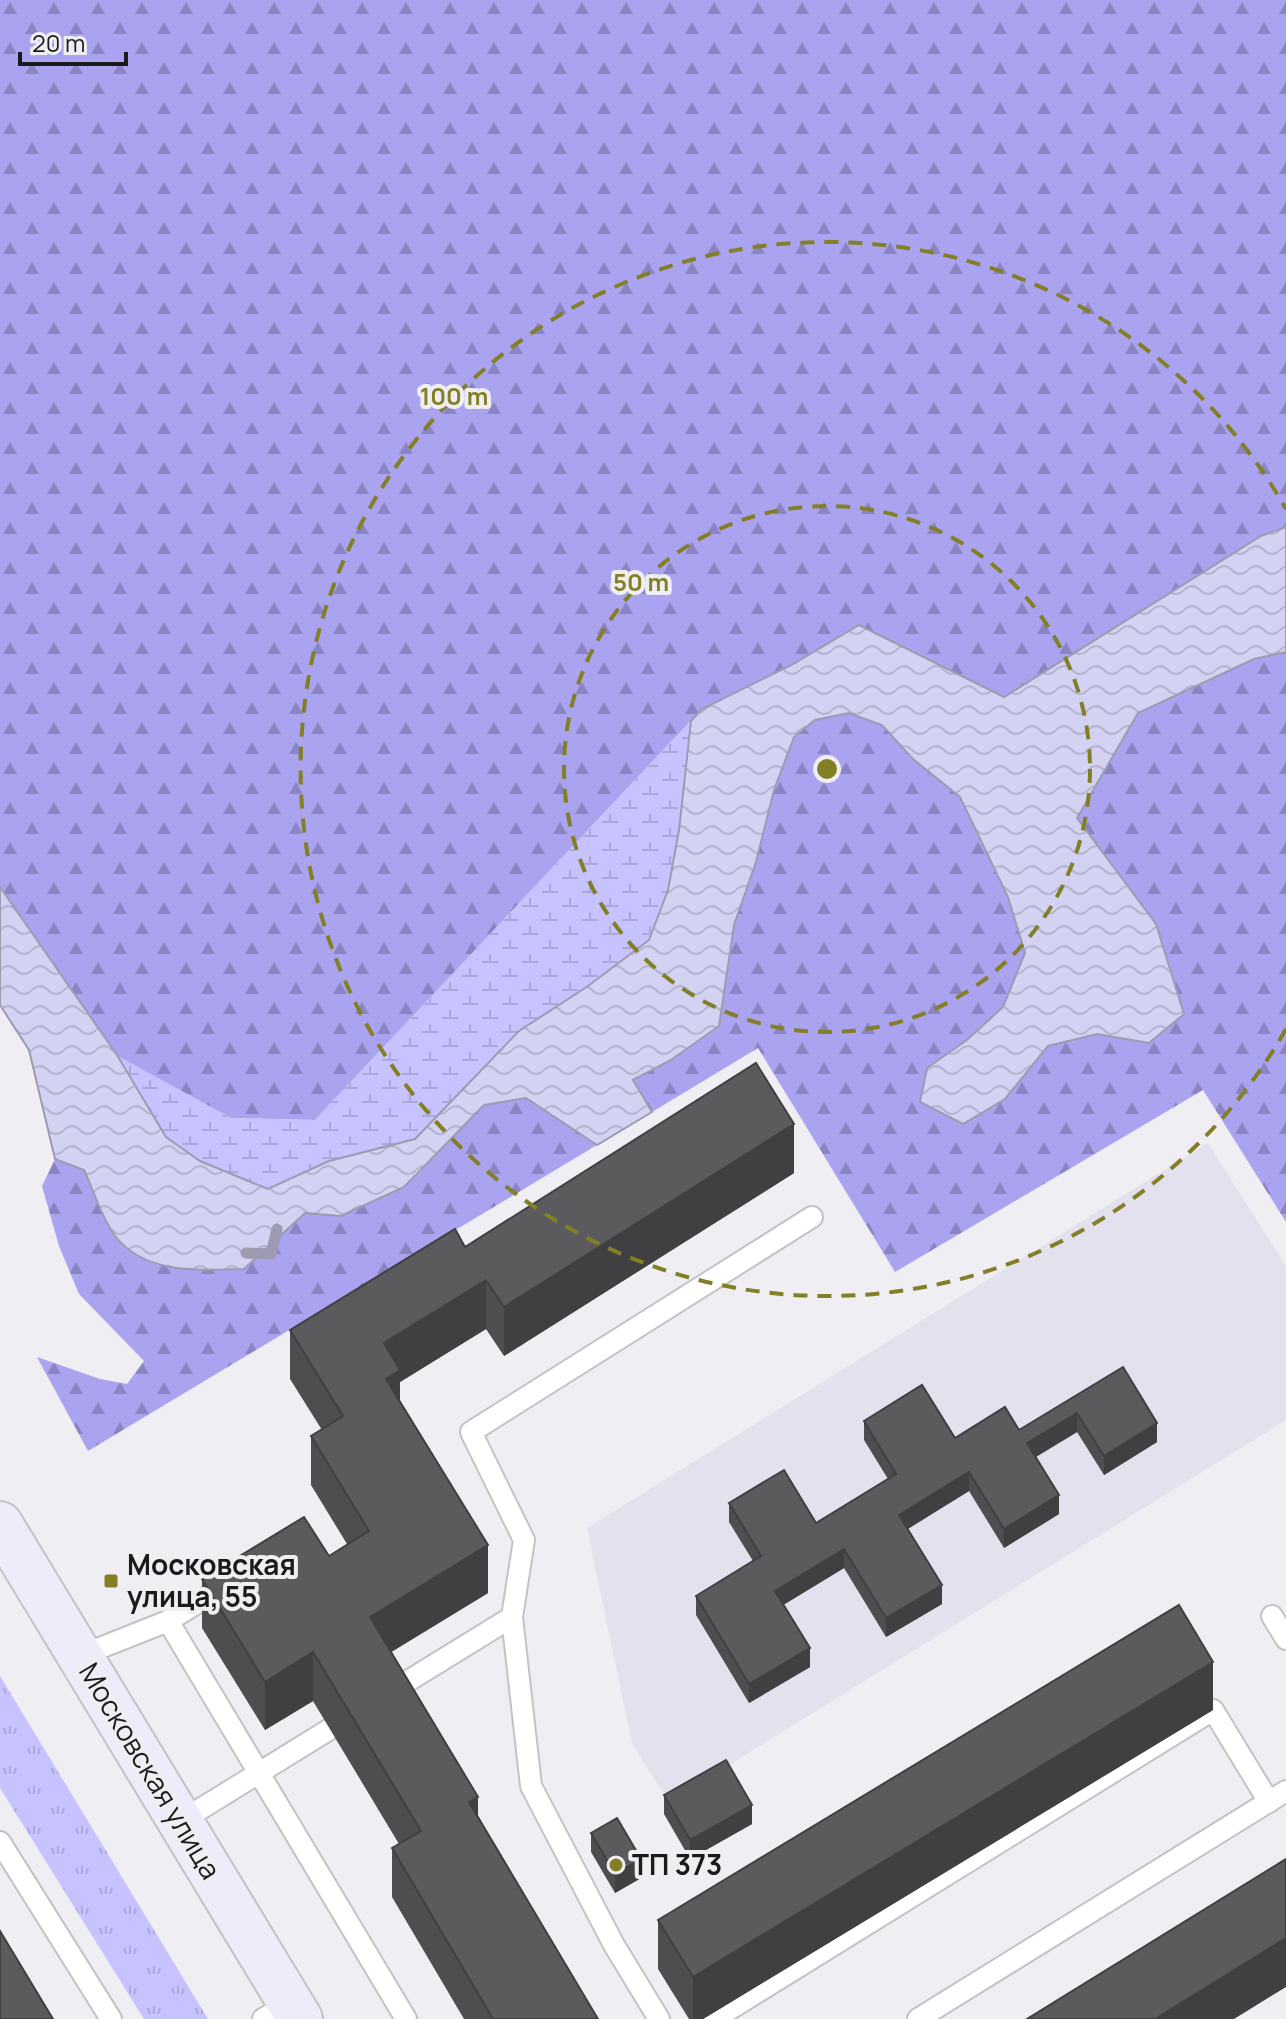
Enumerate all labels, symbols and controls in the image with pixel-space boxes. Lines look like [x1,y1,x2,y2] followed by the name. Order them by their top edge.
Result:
[20,16,126,66] scale bar
[32,26,85,59] text: 20 m
[420,379,488,412] text: 100 m
[613,565,669,598] text: 50 m
[813,755,841,783] centre of rings
[127,1545,296,1615] place label: Московская улица, 55
[102,1572,120,1590] marker: Московская улица, 55
[71,1655,230,1886] street label: Московская улица
[632,1845,722,1883] place label: ТП 373
[607,1856,625,1874] marker: ТП 373

